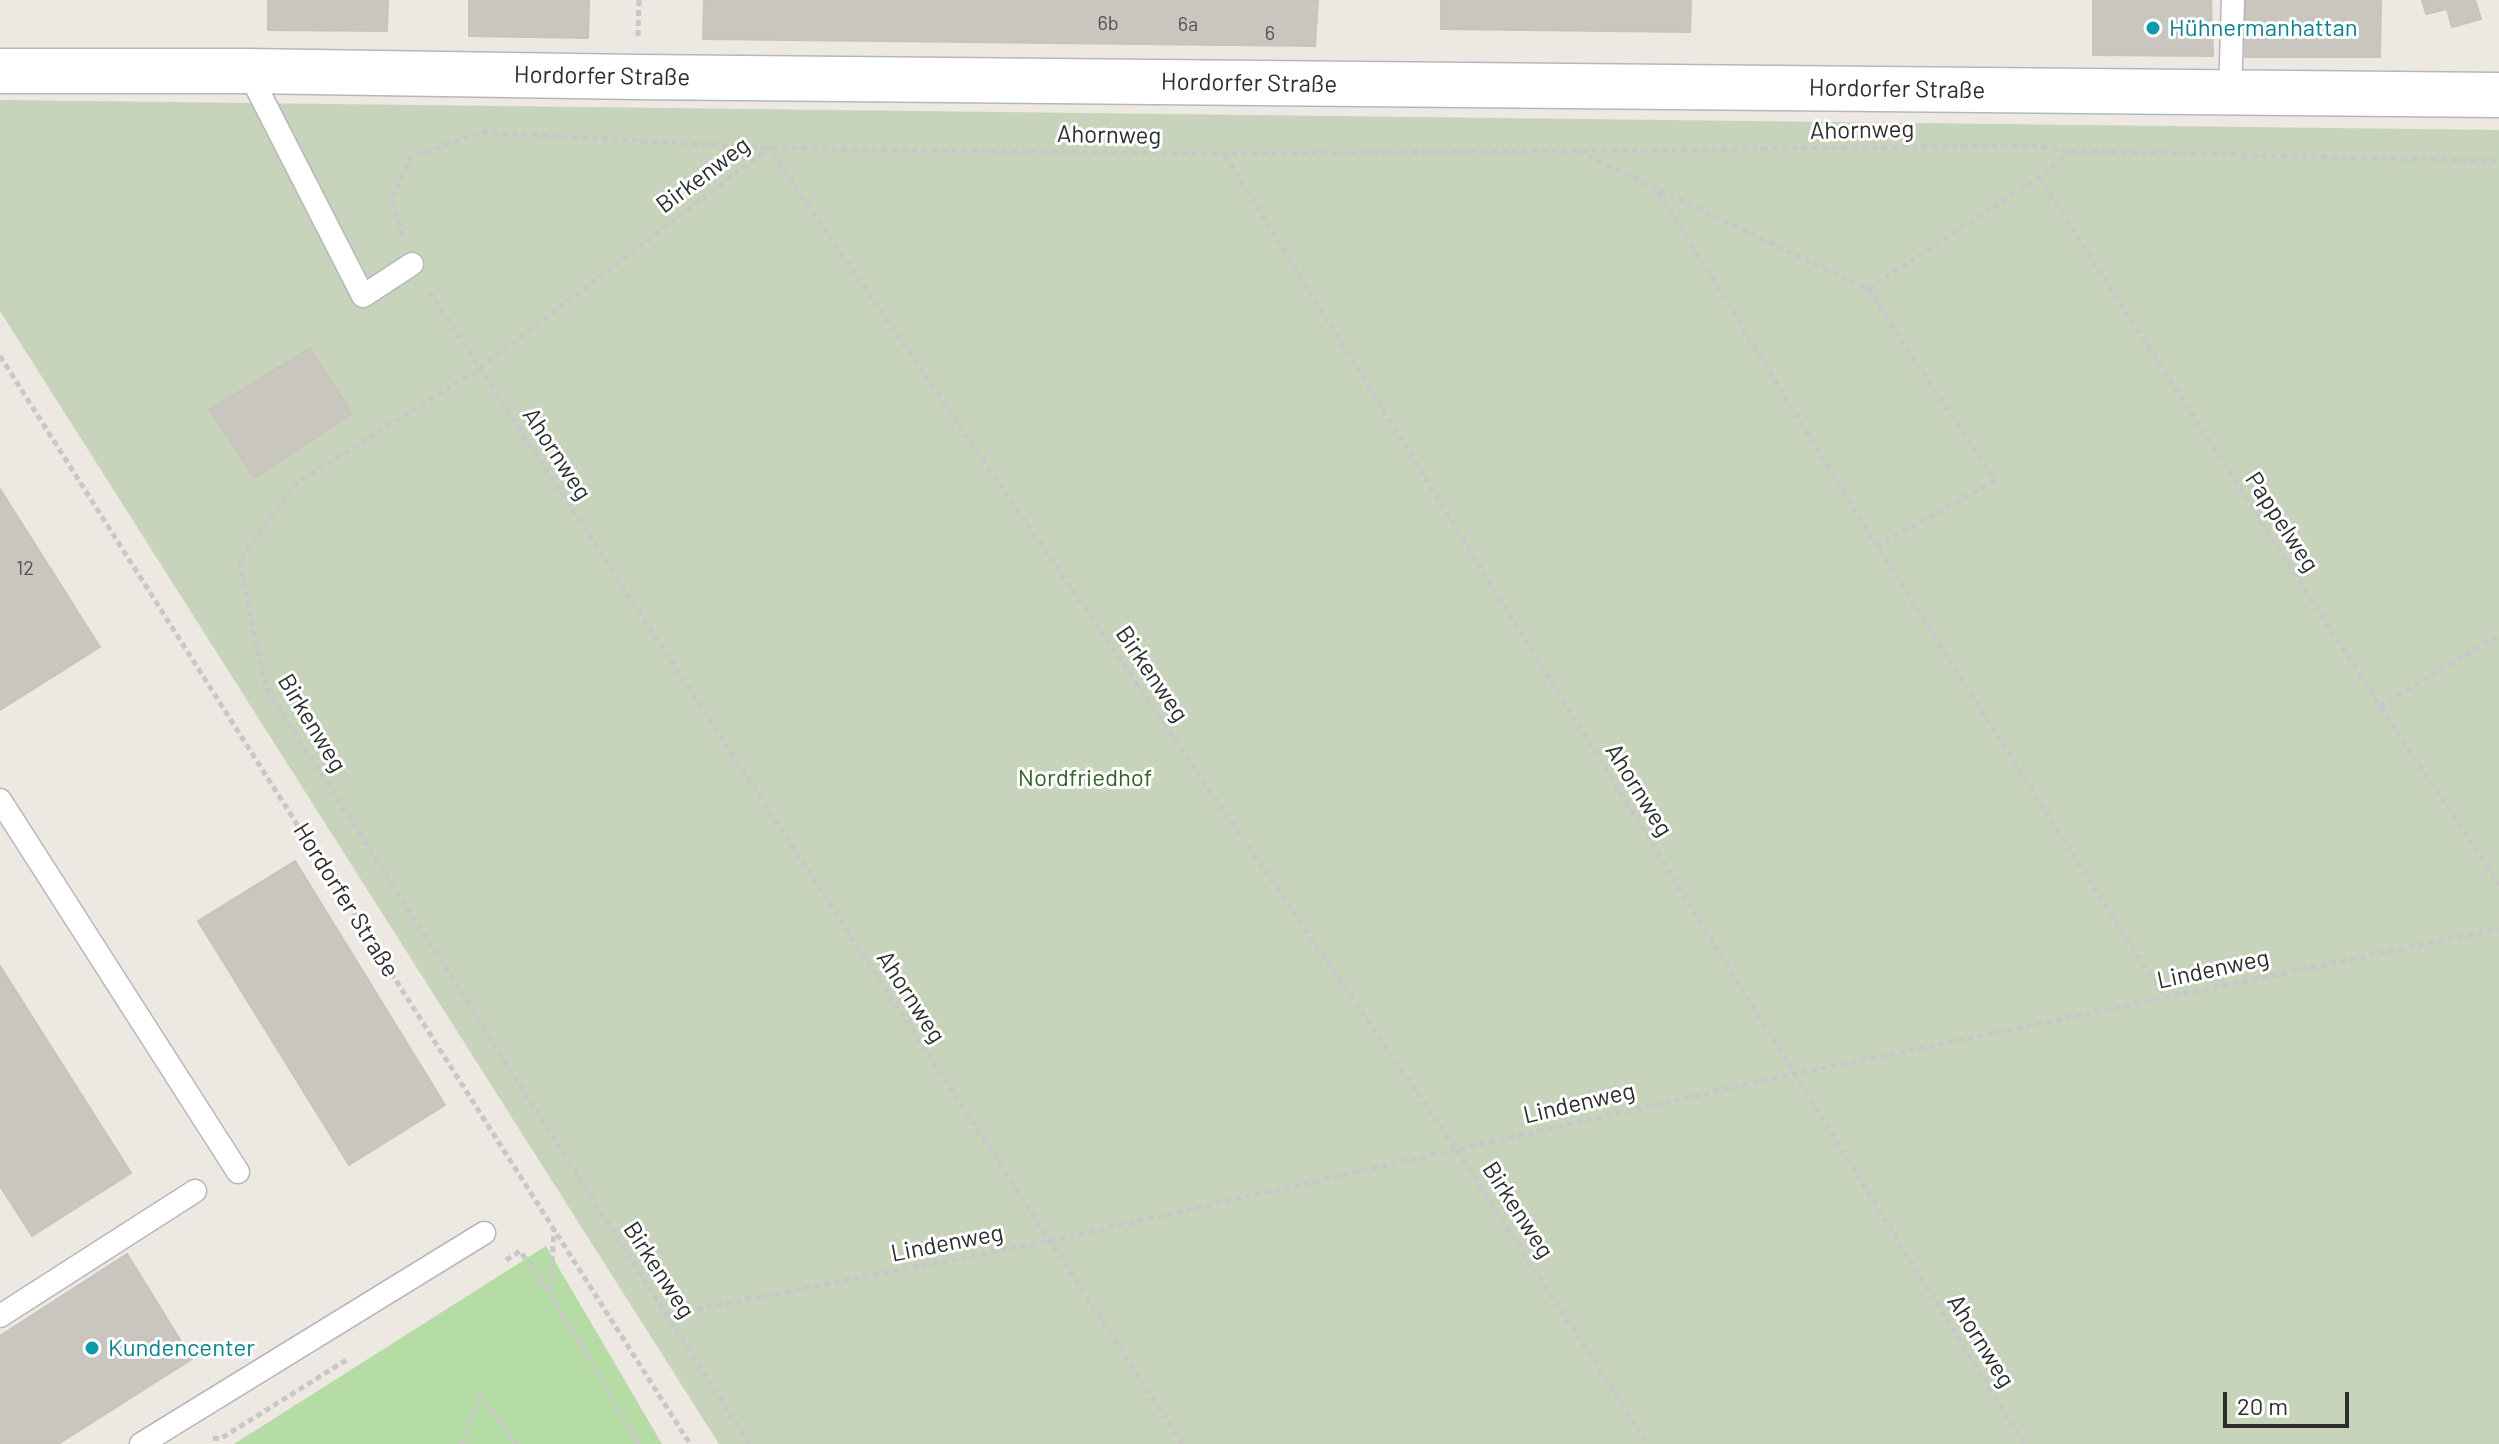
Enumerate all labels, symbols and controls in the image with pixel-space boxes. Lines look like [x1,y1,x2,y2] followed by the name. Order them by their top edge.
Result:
[1097,11,1119,35] house number: 6b
[1178,12,1198,36] house number: 6a
[2169,14,2358,42] place label: Hühnermanhattan
[2144,19,2162,37] marker: Hühnermanhattan
[1265,21,1275,45] house number: 6
[514,60,690,92] street label: Hordorfer Straße
[1161,67,1337,99] street label: Hordorfer Straße
[1809,73,1985,105] street label: Hordorfer Straße
[1810,115,1914,145] street label: Ahornweg
[1057,120,1161,150] street label: Ahornweg
[651,131,755,219] street label: Birkenweg
[516,402,598,506] street label: Ahornweg
[2239,467,2325,577] street label: Pappelweg
[16,556,34,580] house number: 12
[1109,621,1195,727] street label: Birkenweg
[271,669,353,777] street label: Birkenweg
[1599,738,1679,842] street label: Ahornweg
[1018,764,1152,792] park label: Nordfriedhof
[287,818,405,982] street label: Hordorfer Straße
[2154,943,2272,995] street label: Lindenweg
[870,945,952,1049] street label: Ahornweg
[1520,1076,1638,1130] street label: Lindenweg
[1476,1156,1560,1264] street label: Birkenweg
[617,1216,701,1324] street label: Birkenweg
[888,1218,1006,1268] street label: Lindenweg
[1941,1289,2021,1393] street label: Ahornweg
[108,1334,255,1362] place label: Kundencenter
[83,1339,101,1357] marker: Kundencenter
[2227,1376,2353,1426] scale bar
[2237,1391,2288,1420] text: 20 m

